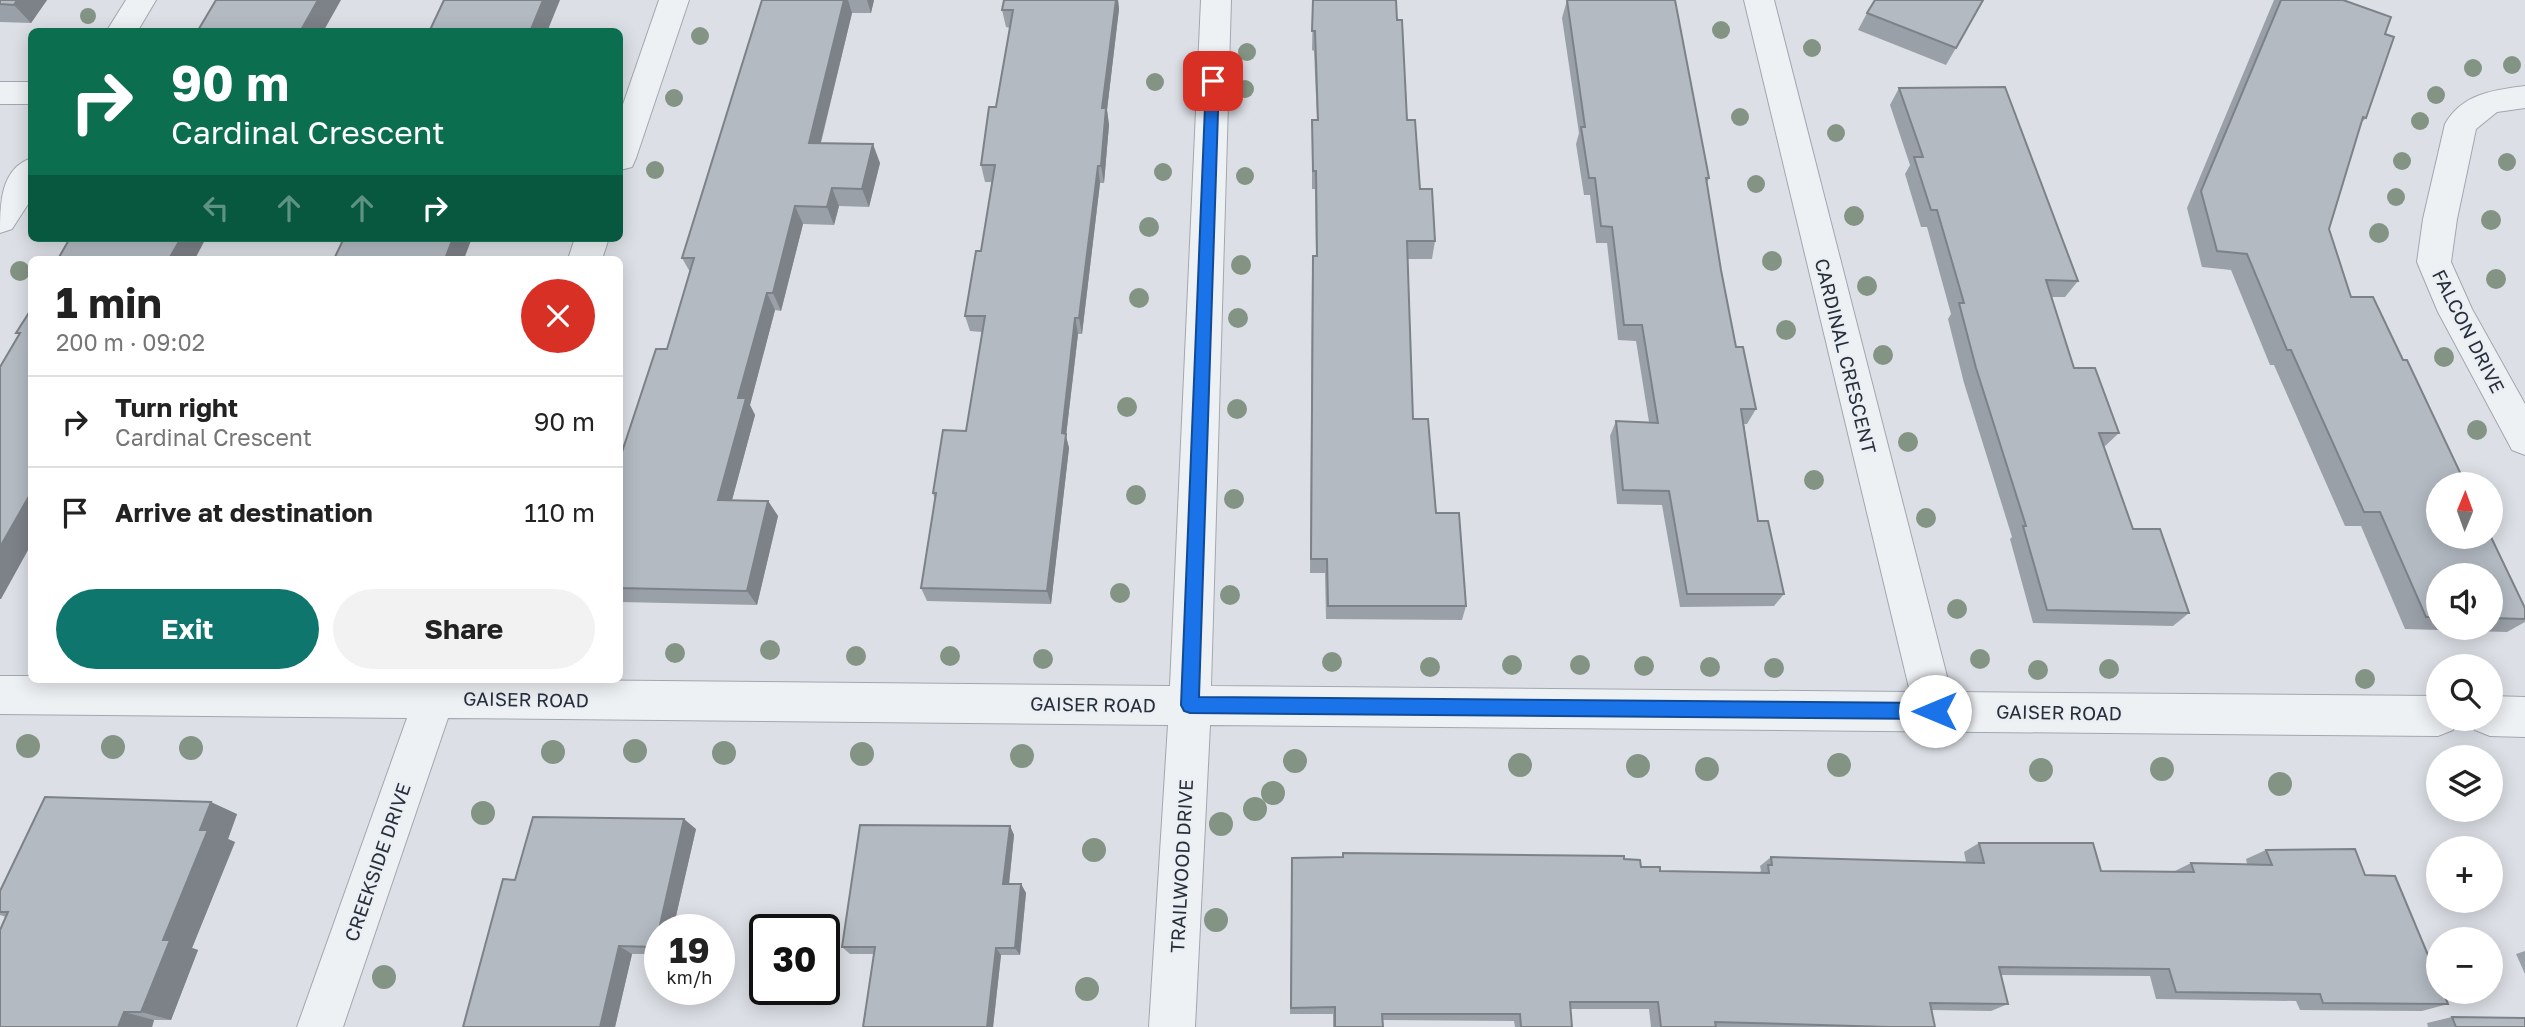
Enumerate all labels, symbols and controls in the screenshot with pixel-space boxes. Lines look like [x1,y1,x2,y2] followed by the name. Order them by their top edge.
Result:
[1183,51,1243,111] pin
[171,53,289,112] text: 90 m
[56,56,147,147] icon: right
[1194,62,1232,100] icon: arrive
[171,113,445,151] text: Cardinal Crescent
[197,189,235,227] icon: left
[270,189,308,227] icon: ahead
[343,189,381,227] icon: ahead
[416,189,454,227] icon: right
[1811,256,1881,456] street label: CARDINAL CRESCENT
[2428,265,2510,397] street label: FALCON DRIVE
[56,277,162,327] text: 1 min
[521,279,595,353] button: close
[56,328,205,356] text: 200 m · 09:02
[115,392,238,423] text: Turn right
[56,403,94,441] icon: right
[534,406,595,437] text: 90 m
[115,423,312,451] text: Cardinal Crescent
[2426,472,2502,550] north arrow
[2426,472,2503,1004] map controls
[56,494,94,532] icon: arrive
[115,497,373,528] text: Arrive at destination
[524,497,595,528] text: 110 m
[2426,563,2503,640] button: sound
[56,589,319,669] button: Exit
[333,589,595,669] button: Share
[2426,654,2503,731] button: search
[1898,674,1972,748] position arrow
[463,686,589,712] street label: GAISER ROAD
[1030,691,1156,717] street label: GAISER ROAD
[1996,699,2122,725] street label: GAISER ROAD
[2426,745,2503,822] button: layers
[1165,779,1197,953] street label: TRAILWOOD DRIVE
[339,780,415,944] street label: CREEKSIDE DRIVE
[2426,836,2503,913] button: +
[749,914,840,1005] speed limit sign: 30
[2426,927,2503,1004] button: −
[669,929,710,971] text: 19
[667,966,712,988] text: km/h

